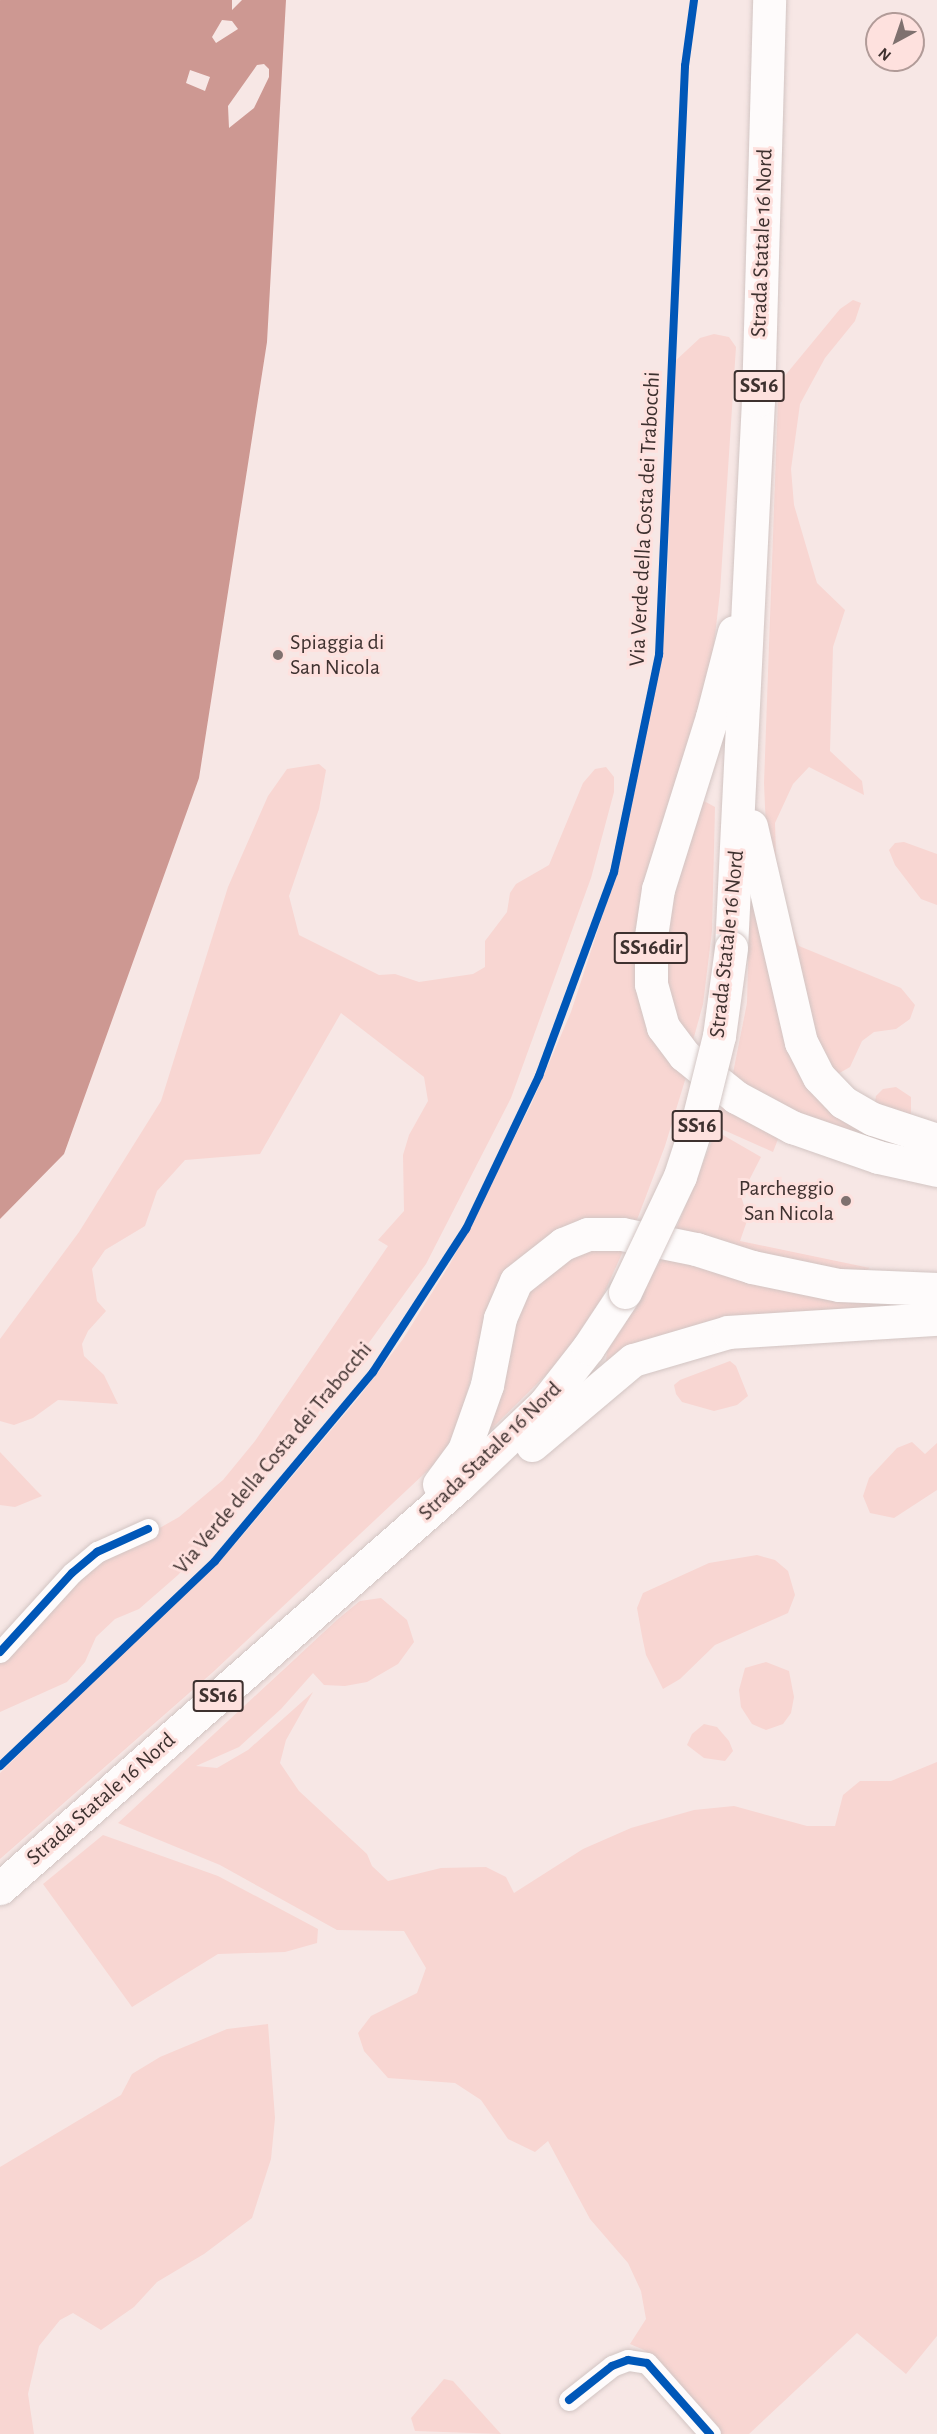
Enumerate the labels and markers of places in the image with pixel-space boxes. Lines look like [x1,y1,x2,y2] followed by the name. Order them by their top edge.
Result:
[290,629,384,680] place label: Spiaggia di San Nicola
[271,648,285,662] marker: Spiaggia di San Nicola
[739,1175,834,1226] place label: Parcheggio San Nicola
[839,1194,853,1208] marker: Parcheggio San Nicola

